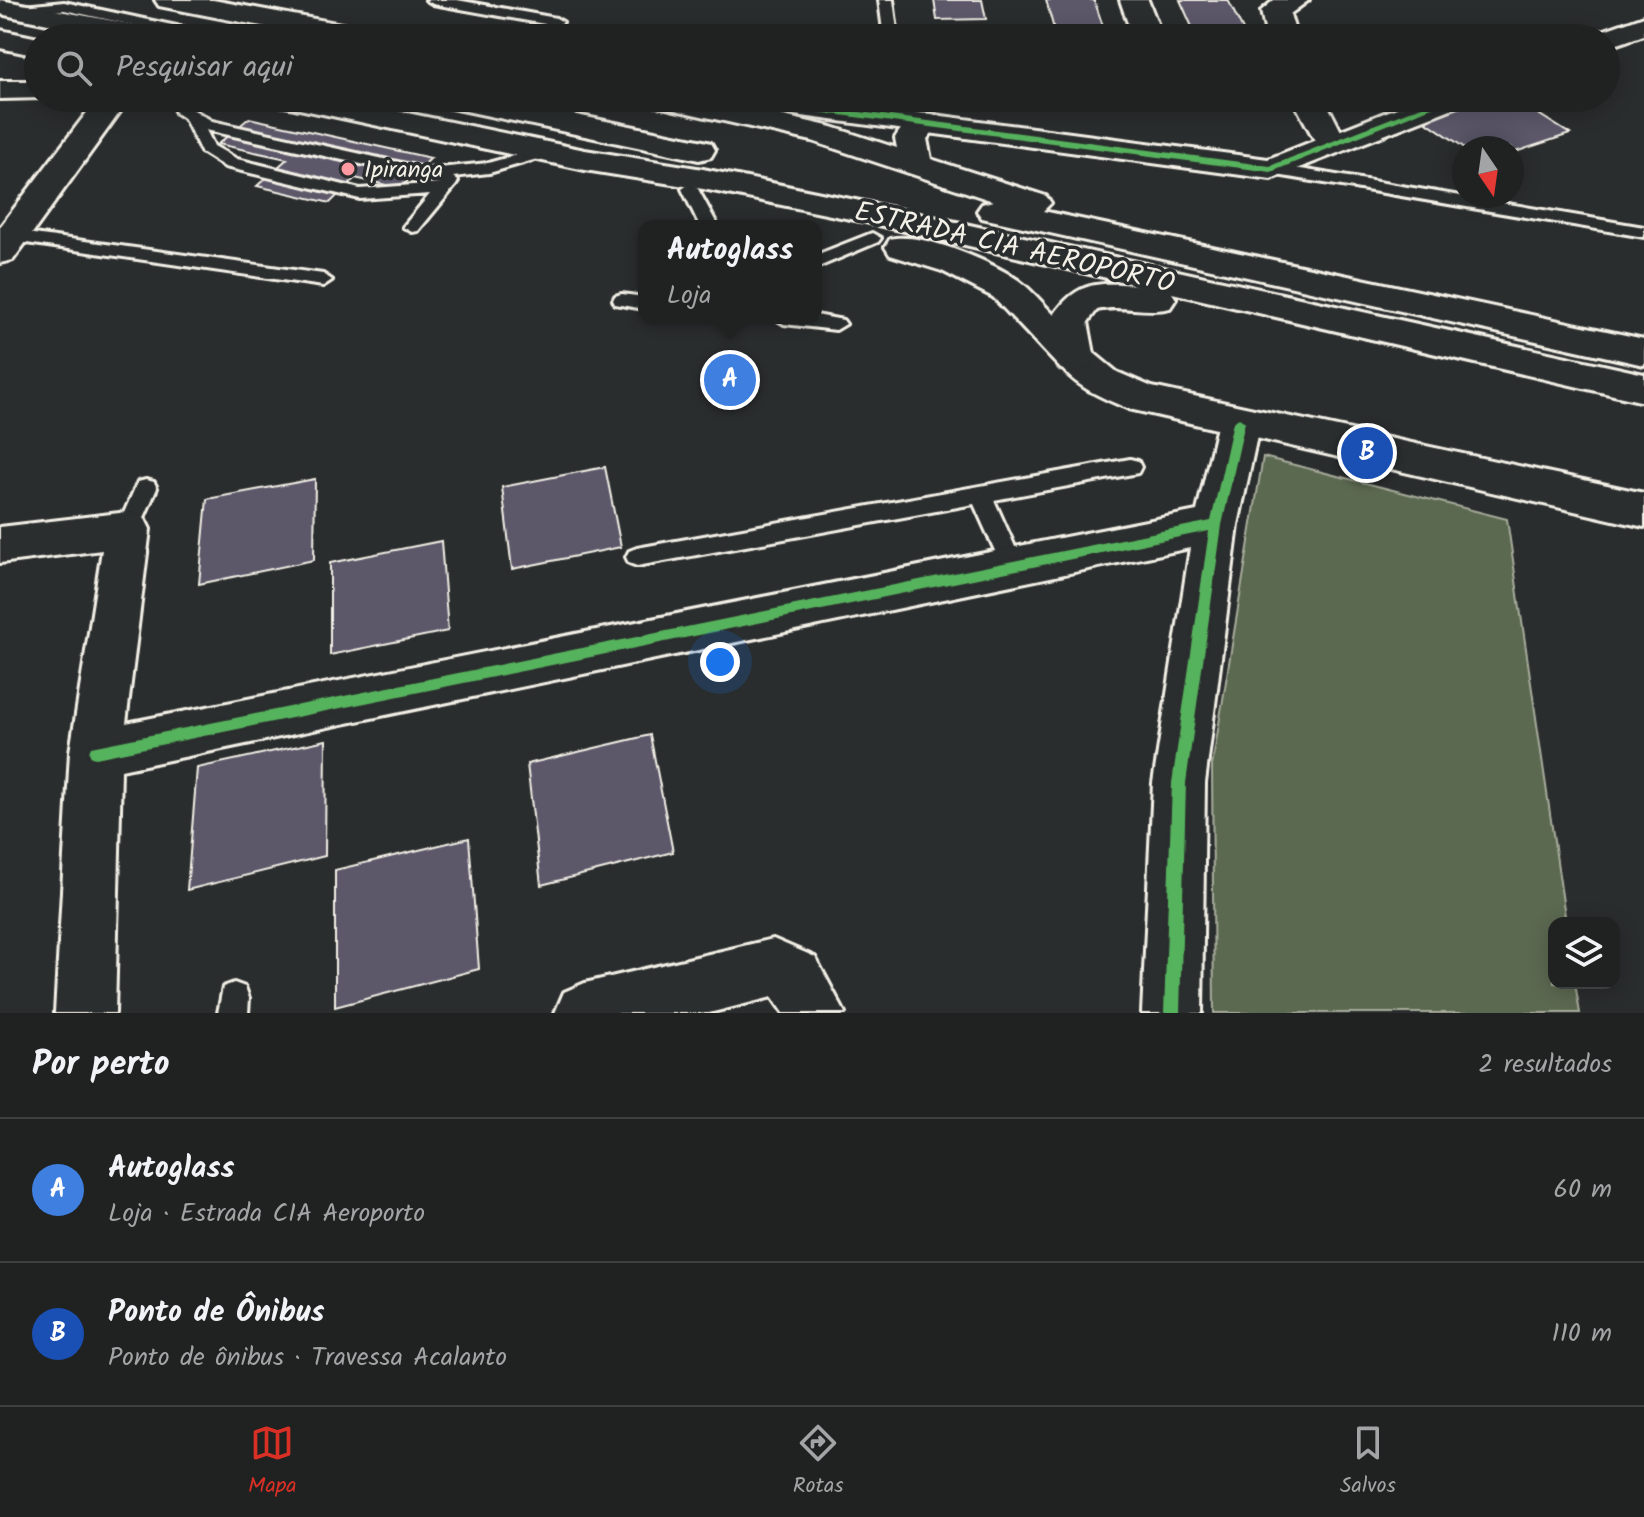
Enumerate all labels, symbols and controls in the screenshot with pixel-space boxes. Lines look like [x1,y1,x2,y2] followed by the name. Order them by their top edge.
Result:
[24,24,1620,112] search box
[116,44,293,92] text: Pesquisar aqui
[52,46,96,90] icon: search
[1452,136,1524,208] north arrow
[364,151,443,190] place label: Ipiranga
[339,160,357,178] marker: Ipiranga
[850,190,1179,307] street label: ESTRADA CIA AEROPORTO
[638,220,822,324] popup
[667,227,793,275] text: Autoglass
[667,275,712,317] text: Loja
[704,350,756,410] pin: A
[1341,423,1393,483] pin: B
[700,642,740,682] your location
[1548,917,1620,989] map controls
[1548,917,1620,989] button: layers
[32,1038,170,1092] text: Por perto
[1478,1044,1612,1086] text: 2 resultados
[108,1145,234,1193] text: Autoglass
[50,1169,66,1211] text: A
[1553,1169,1612,1211] text: 60 m
[108,1193,425,1235] text: Loja · Estrada CIA Aeroporto
[108,1289,324,1337] text: Ponto de Ônibus
[50,1313,66,1355] text: B
[1552,1313,1612,1355] text: 110 m
[108,1337,507,1379] text: Ponto de ônibus · Travessa Acalanto
[248,1421,297,1504] tab: Mapa
[793,1421,844,1504] tab: Rotas
[1340,1421,1396,1504] tab: Salvos

